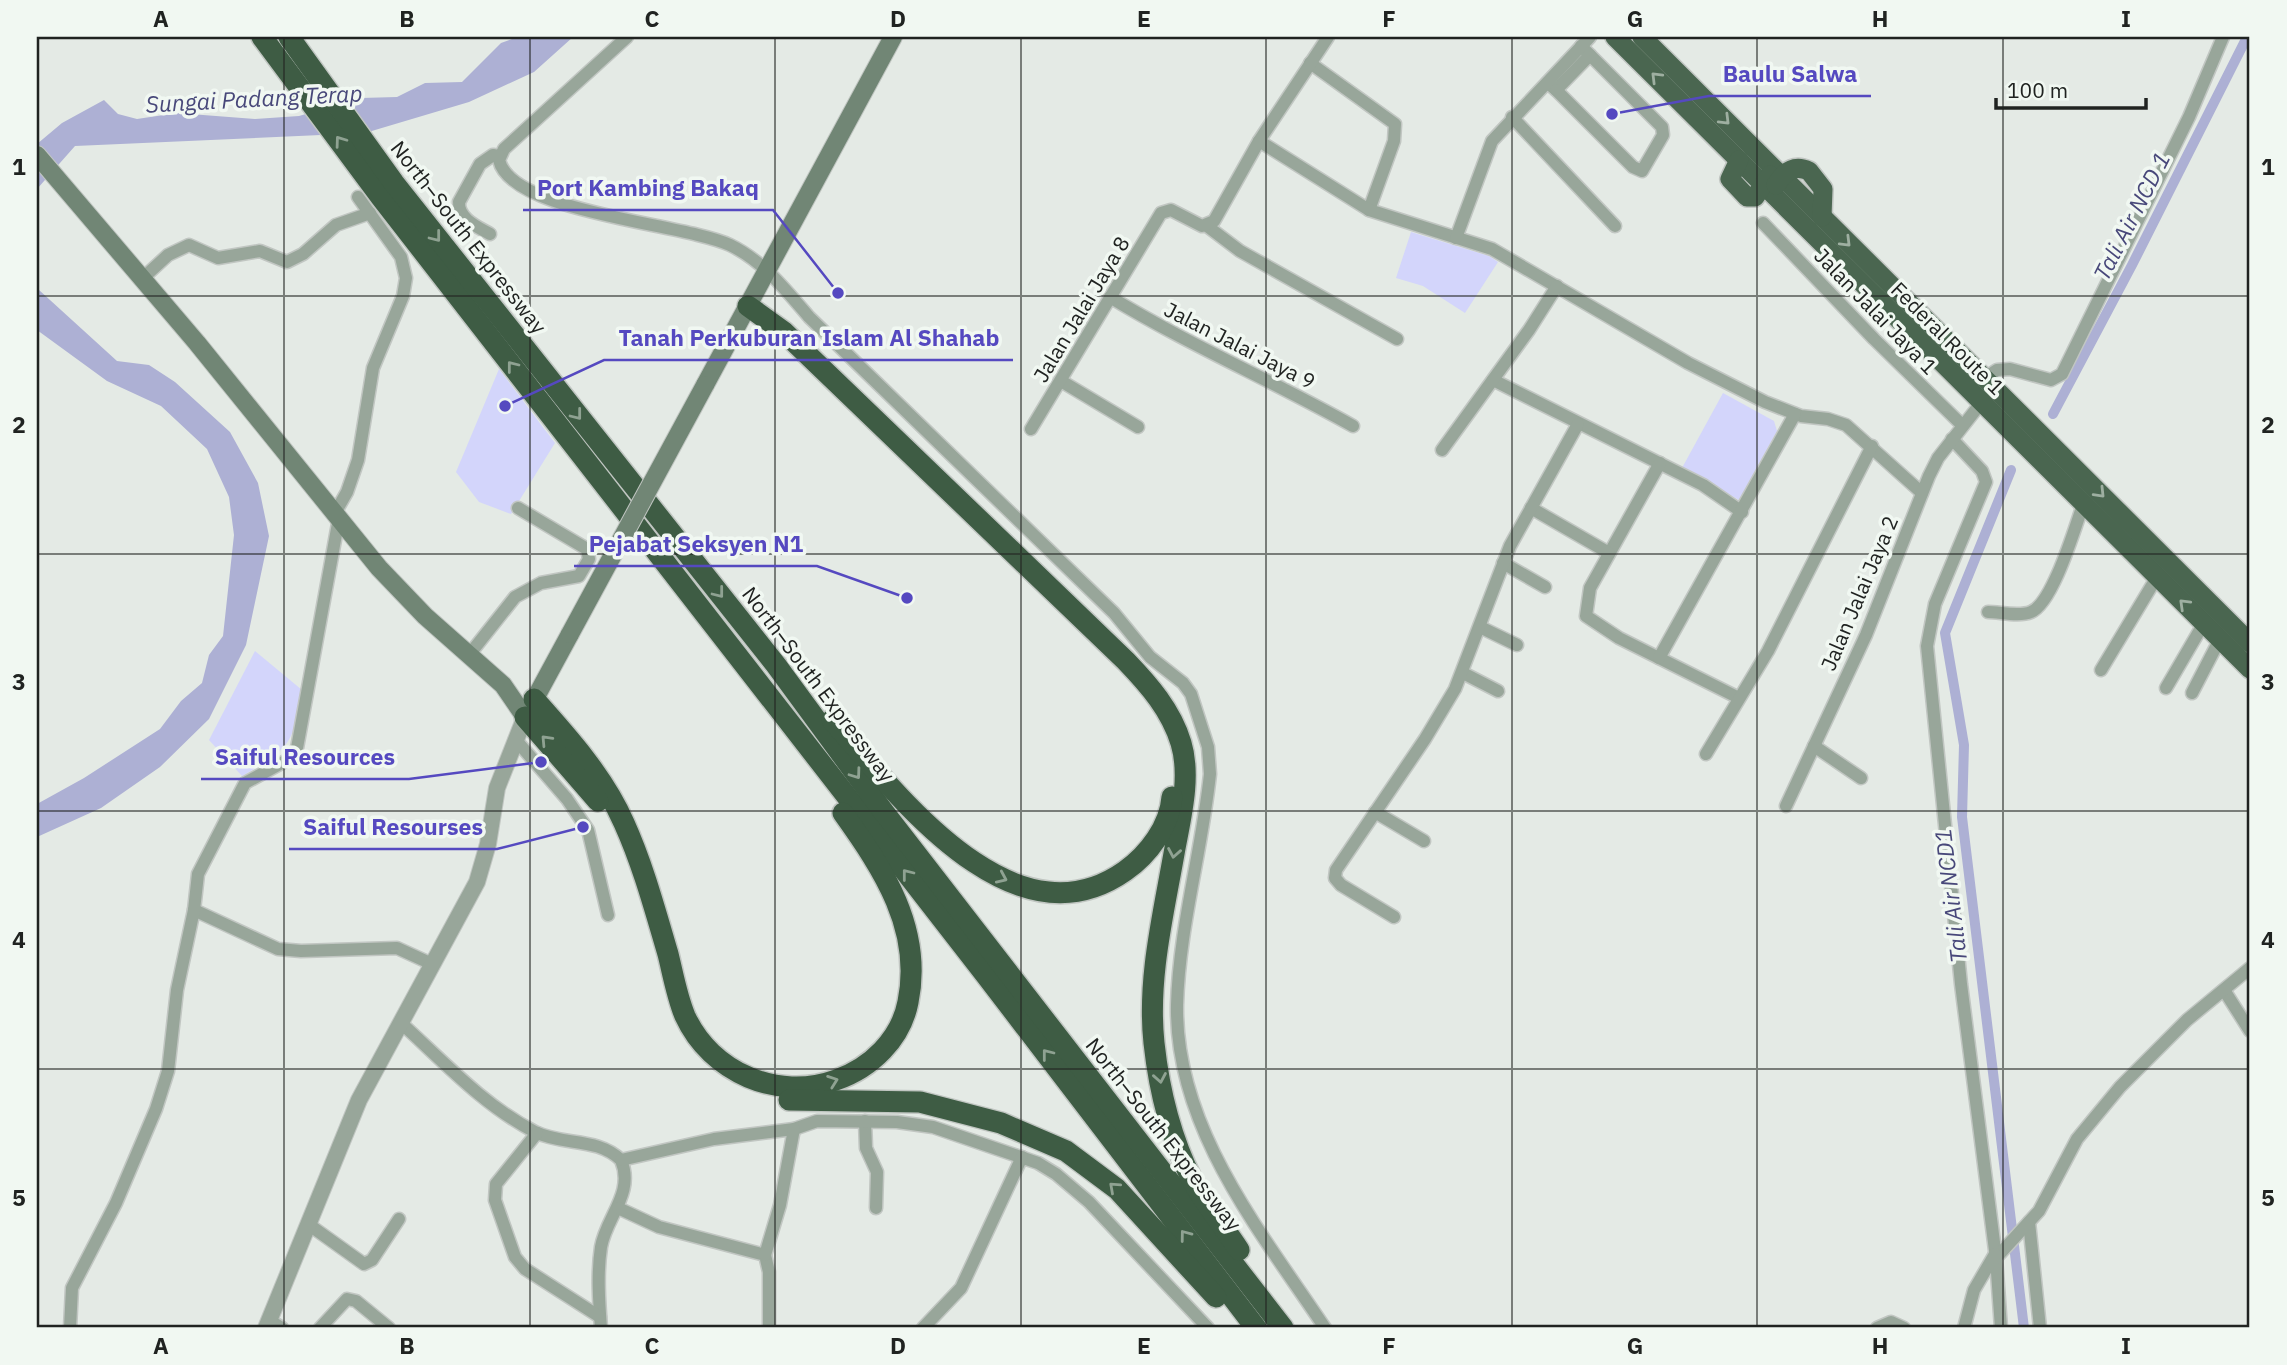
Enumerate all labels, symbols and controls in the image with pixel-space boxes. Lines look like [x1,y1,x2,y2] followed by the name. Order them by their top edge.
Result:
[153,3,169,33] text: A
[399,3,415,33] text: B
[645,3,660,33] text: C
[890,3,906,33] text: D
[1137,3,1151,33] text: E
[1382,3,1396,33] text: F
[1627,3,1643,33] text: G
[1872,3,1888,33] text: H
[2121,3,2131,33] text: I
[1709,52,1871,96] callout: Baulu Salwa
[1723,58,1857,88] text: Baulu Salwa
[1996,66,2147,110] scale bar
[1651,72,1664,85] one-way arrow
[2007,76,2068,104] text: 100 m
[145,77,363,119] water label: Sungai Padang Terap
[1716,112,1729,125] one-way arrow
[385,135,554,340] street label: North–South Expressway
[336,136,348,149] one-way arrow
[2086,147,2176,285] water label: Tali Air NCD 1
[12,151,26,181] text: 1
[2261,151,2275,181] text: 1
[523,166,773,210] callout: Port Kambing Bakaq
[537,172,759,202] text: Port Kambing Bakaq
[428,228,440,241] one-way arrow
[1026,231,1136,387] street label: Jalan Jalai Jaya 8
[1838,234,1851,247] one-way arrow
[1808,242,1944,380] street label: Jalan Jalai Jaya 1
[1885,275,2011,401] street label: Federal Route 1
[1160,295,1320,395] street label: Jalan Jalai Jaya 9
[604,316,1013,360] callout: Tanah Perkuburan Islam Al Shahab
[619,322,999,352] text: Tanah Perkuburan Islam Al Shahab
[508,361,521,374] one-way arrow
[569,407,582,419] one-way arrow
[12,409,26,439] text: 2
[2261,409,2275,439] text: 2
[2091,485,2104,498] one-way arrow
[1814,511,1904,675] street label: Jalan Jalai Jaya 2
[574,522,817,566] callout: Pejabat Seksyen N1
[589,528,804,558] text: Pejabat Seksyen N1
[736,581,902,788] street label: North–South Expressway
[710,585,723,598] one-way arrow
[2180,599,2193,612] one-way arrow
[12,666,26,696] text: 3
[2261,666,2275,696] text: 3
[201,735,409,779] callout: Saiful Resources
[542,735,555,748] one-way arrow
[215,741,395,771] text: Saiful Resources
[848,766,861,779] one-way arrow
[289,805,497,849] callout: Saiful Resourses
[303,811,483,841] text: Saiful Resourses
[1927,827,1973,965] water label: Tali Air NCD1
[1167,847,1182,858] one-way arrow
[903,870,916,882] one-way arrow
[995,870,1007,884] one-way arrow
[12,924,26,954] text: 4
[2261,924,2275,954] text: 4
[1080,1032,1249,1237] street label: North–South Expressway
[1043,1049,1056,1062] one-way arrow
[1152,1072,1167,1084] one-way arrow
[827,1075,839,1089] one-way arrow
[12,1182,26,1212] text: 5
[2261,1182,2275,1212] text: 5
[1109,1183,1122,1195] one-way arrow
[1181,1230,1194,1242] one-way arrow
[153,1330,169,1360] text: A
[399,1330,415,1360] text: B
[645,1330,660,1360] text: C
[890,1330,906,1360] text: D
[1137,1330,1151,1360] text: E
[1382,1330,1396,1360] text: F
[1627,1330,1643,1360] text: G
[1872,1330,1888,1360] text: H
[2121,1330,2131,1360] text: I

